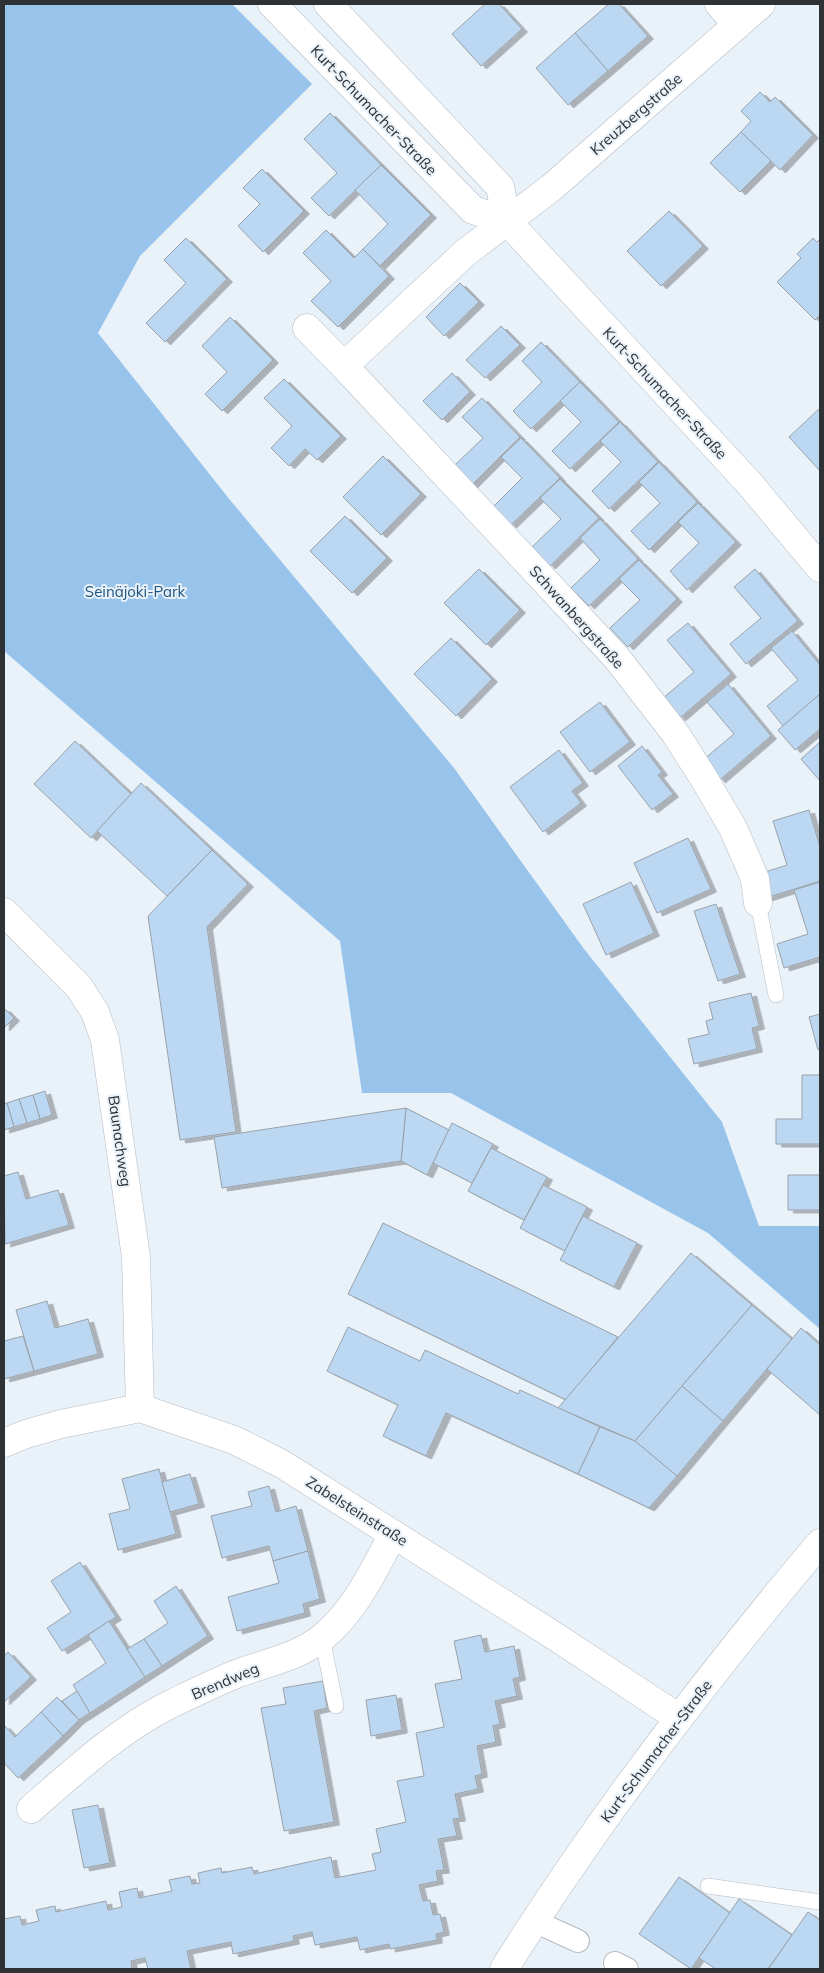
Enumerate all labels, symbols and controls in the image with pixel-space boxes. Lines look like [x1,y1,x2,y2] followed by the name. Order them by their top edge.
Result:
[307,41,441,179] street label: Kurt-Schumacher-Straße
[586,69,686,159] street label: Kreuzbergstraße
[599,323,731,463] street label: Kurt-Schumacher-Straße
[526,561,628,673] street label: Schwanbergstraße
[85,582,185,601] park label: Seinäjoki-Park
[104,1094,136,1188] street label: Baunachweg
[303,1472,411,1550] street label: Zabelsteinstraße
[188,1658,262,1704] street label: Brendweg
[596,1676,716,1826] street label: Kurt-Schumacher-Straße

